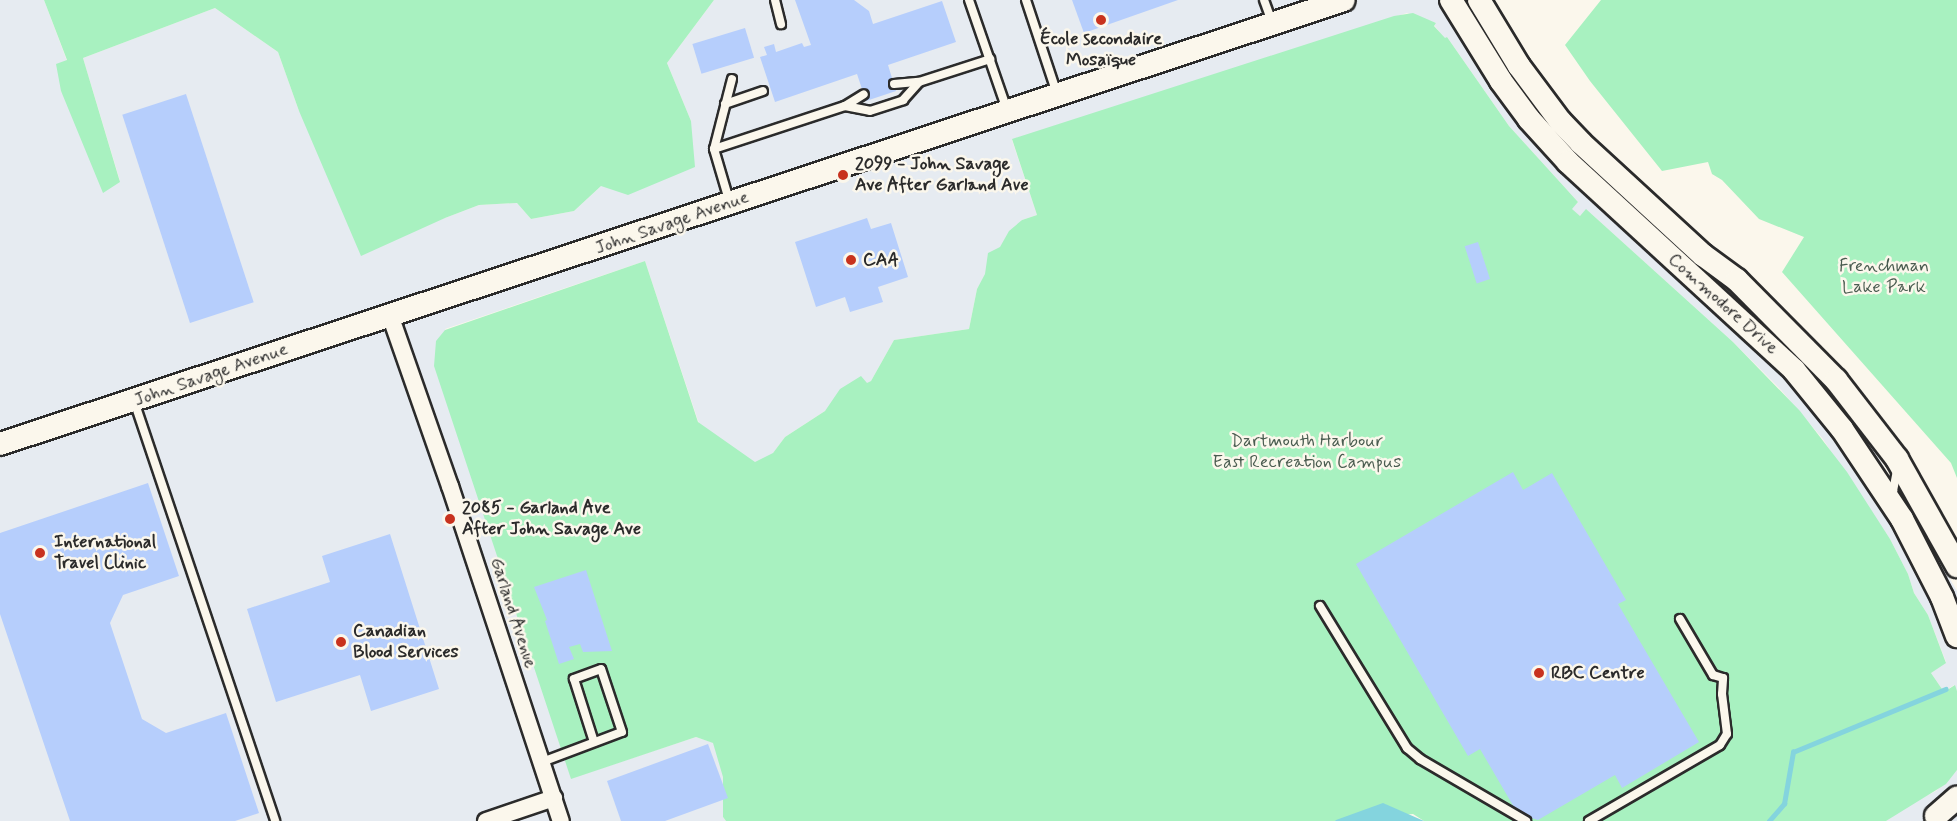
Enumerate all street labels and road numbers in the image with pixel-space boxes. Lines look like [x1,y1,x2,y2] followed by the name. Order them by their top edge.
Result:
[592,187,752,259] street label: John Savage Avenue
[1664,249,1782,359] street label: Commodore Drive
[131,339,291,411] street label: John Savage Avenue
[484,553,542,673] street label: Garland Avenue

